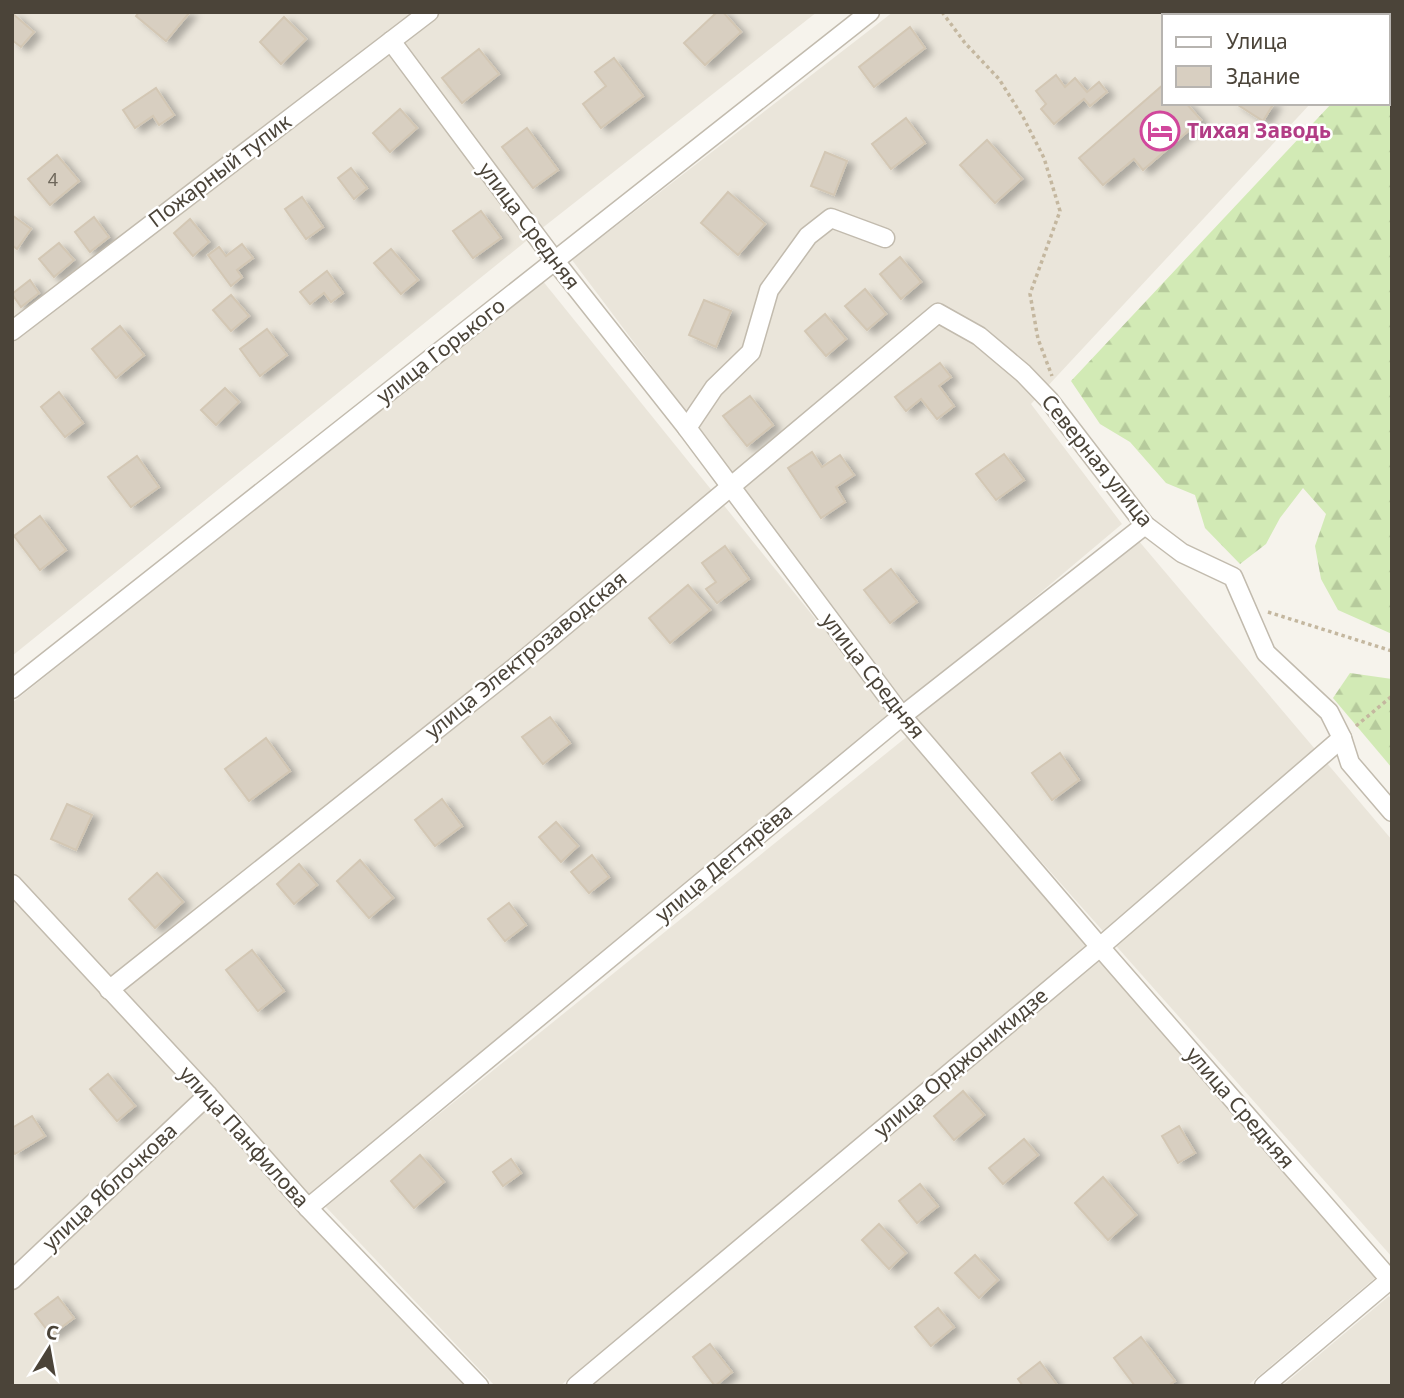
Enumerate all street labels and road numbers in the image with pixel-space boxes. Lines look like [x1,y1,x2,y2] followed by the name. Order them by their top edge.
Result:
[142,107,297,233] street label: Пожарный тупик
[473,156,587,295] street label: улица Средняя
[370,291,511,409] street label: улица Горького
[1036,388,1160,532] street label: Северная улица
[419,564,632,744] street label: улица Электрозаводская
[816,607,932,744] street label: улица Средняя
[649,797,798,928] street label: улица Дегтярёва
[867,981,1053,1143] street label: улица Орджоникидзе
[1180,1041,1301,1174] street label: улица Средняя
[174,1059,316,1213] street label: улица Панфилова
[36,1116,183,1256] street label: улица Яблочкова

